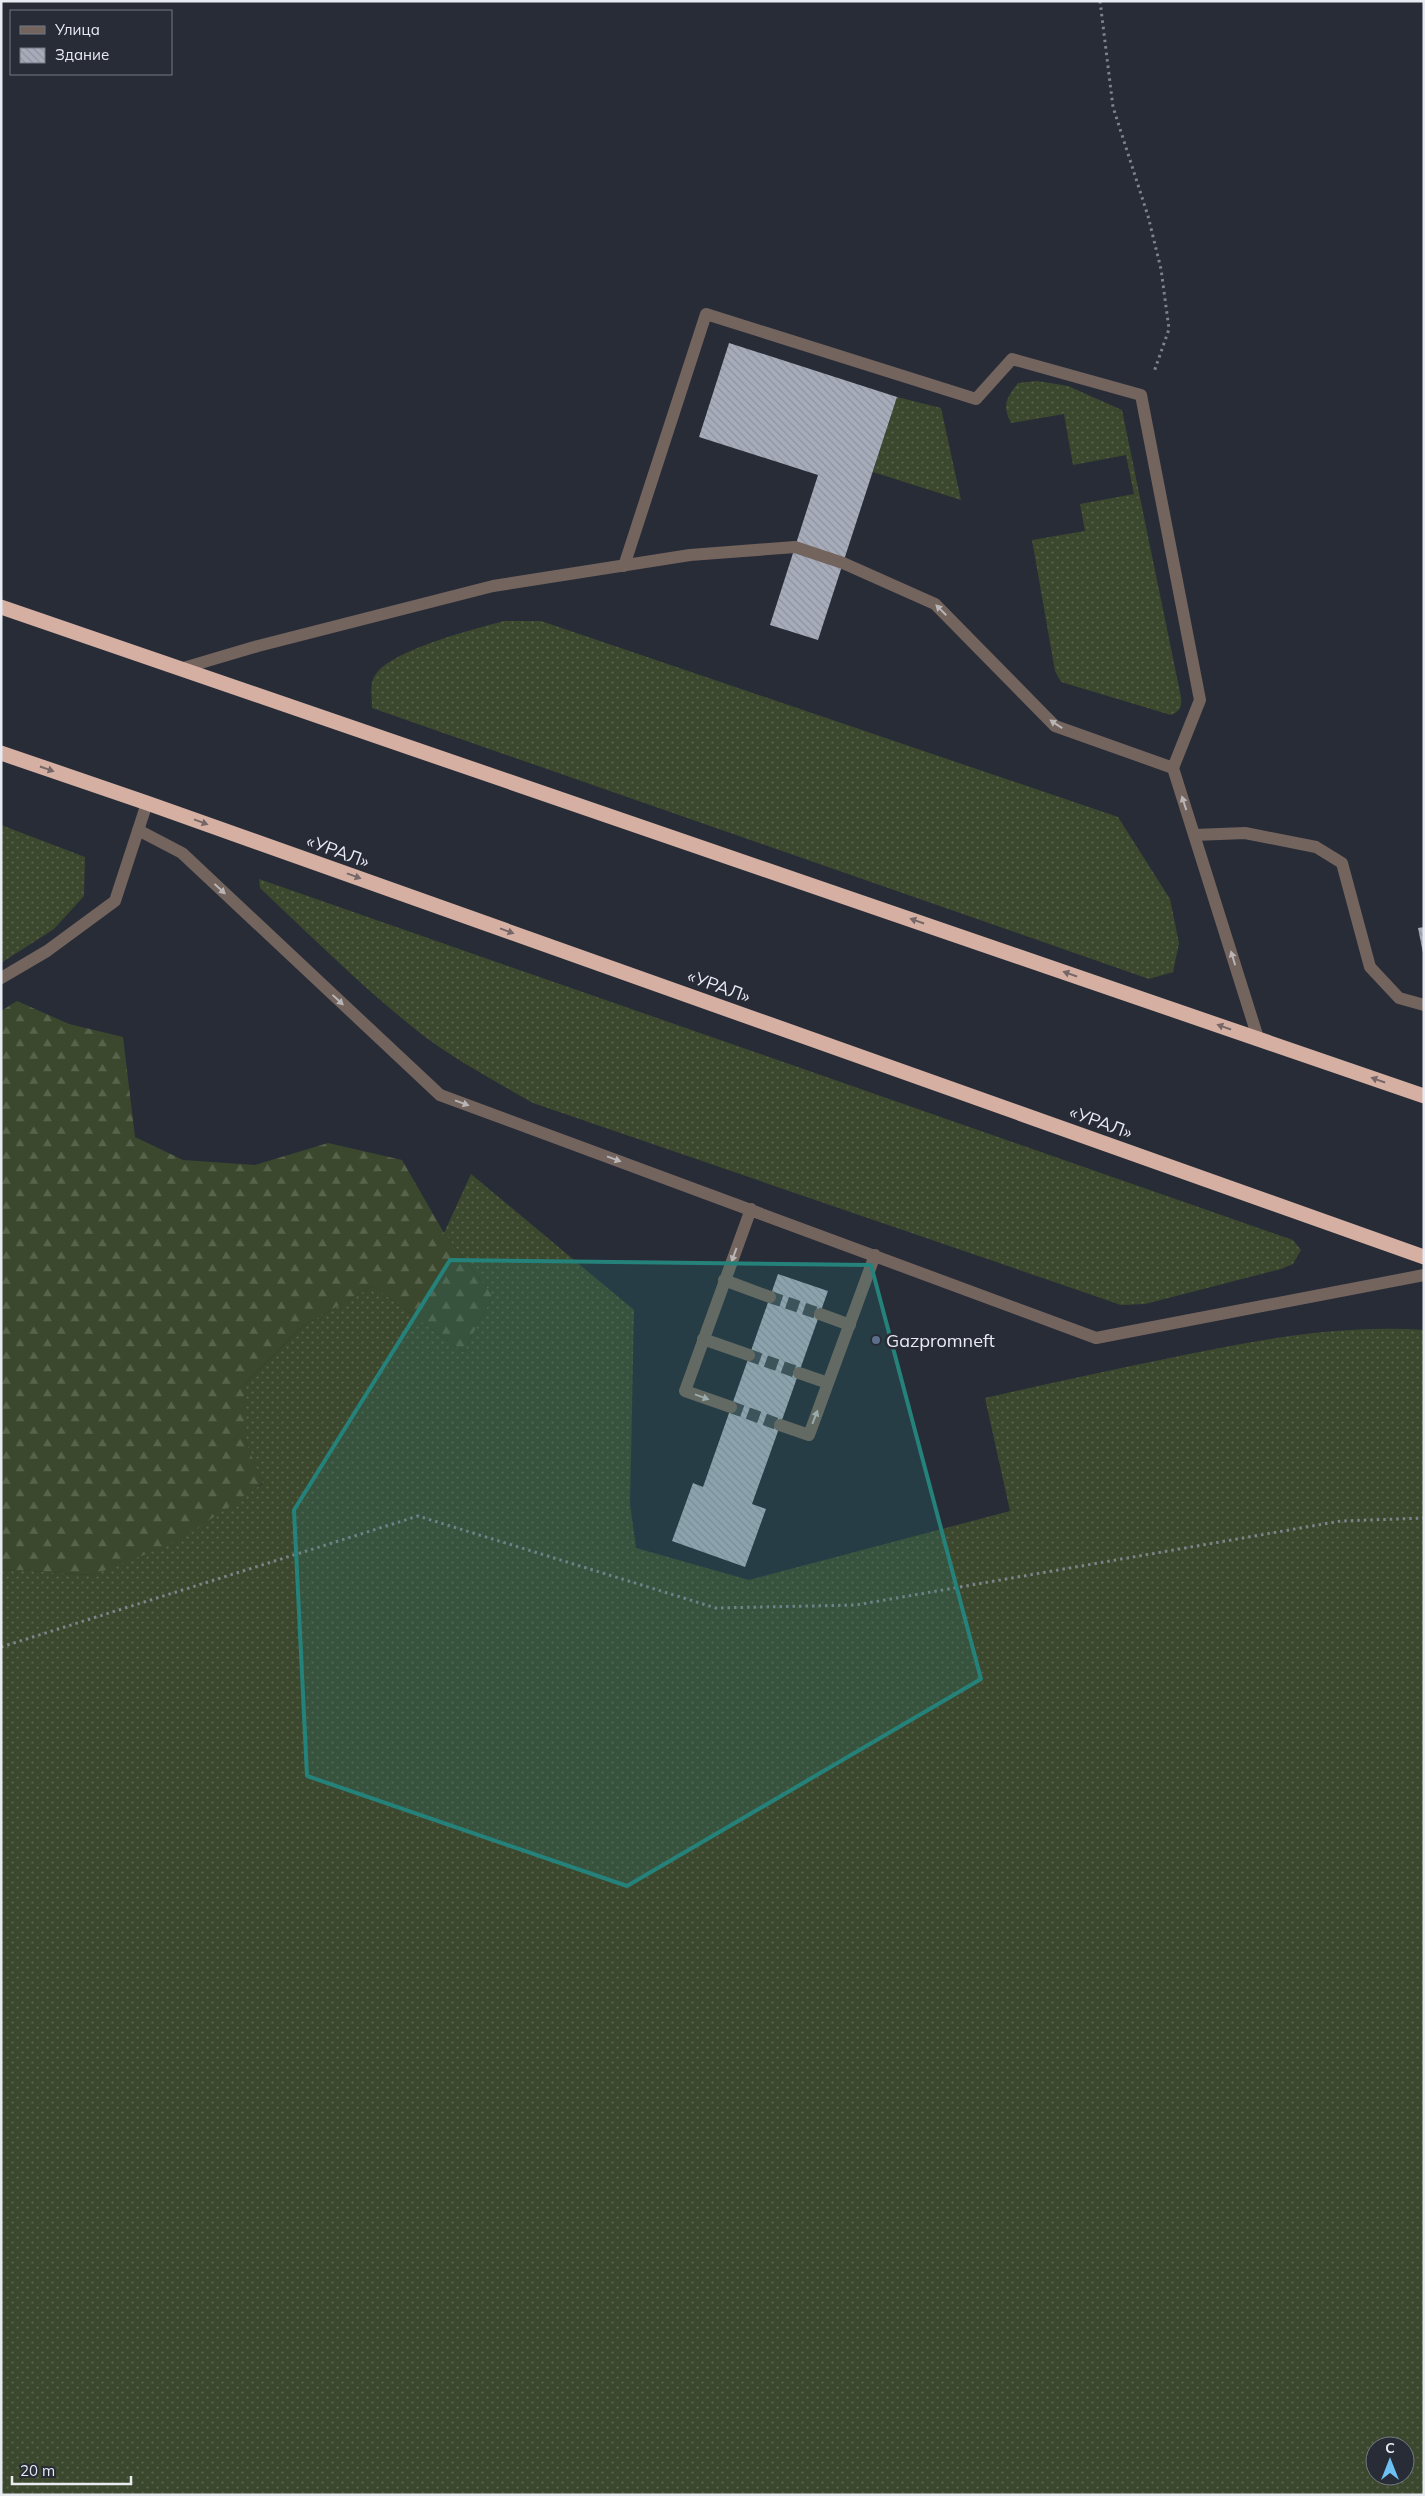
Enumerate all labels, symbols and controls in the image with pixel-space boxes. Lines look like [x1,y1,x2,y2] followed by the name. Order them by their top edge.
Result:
[10,10,172,75] legend
[54,20,100,39] text: Улица
[55,45,109,64] text: Здание
[935,604,947,616] one-way arrow
[1049,719,1063,729] one-way arrow
[40,766,55,773] one-way arrow
[1180,795,1188,810] one-way arrow
[194,818,209,826] one-way arrow
[303,829,373,873] street label: «УРАЛ»
[347,872,362,880] one-way arrow
[213,883,225,895] one-way arrow
[909,917,924,924] one-way arrow
[500,928,515,935] one-way arrow
[1228,951,1236,966] one-way arrow
[684,964,754,1008] street label: «УРАЛ»
[1063,970,1078,977] one-way arrow
[332,994,344,1006] one-way arrow
[1216,1022,1231,1030] one-way arrow
[1370,1075,1385,1083] one-way arrow
[455,1099,470,1107] one-way arrow
[1066,1100,1136,1144] street label: «УРАЛ»
[607,1155,622,1163] one-way arrow
[730,1248,738,1263] one-way arrow
[886,1329,995,1352] place label: Gazpromneft
[870,1334,882,1346] marker: Gazpromneft
[694,1394,709,1401] one-way arrow
[811,1409,819,1424] one-way arrow
[1365,2436,1415,2486] north arrow
[1385,2439,1395,2457] text: С
[12,2454,131,2486] scale bar
[20,2461,55,2480] text: 20 m

